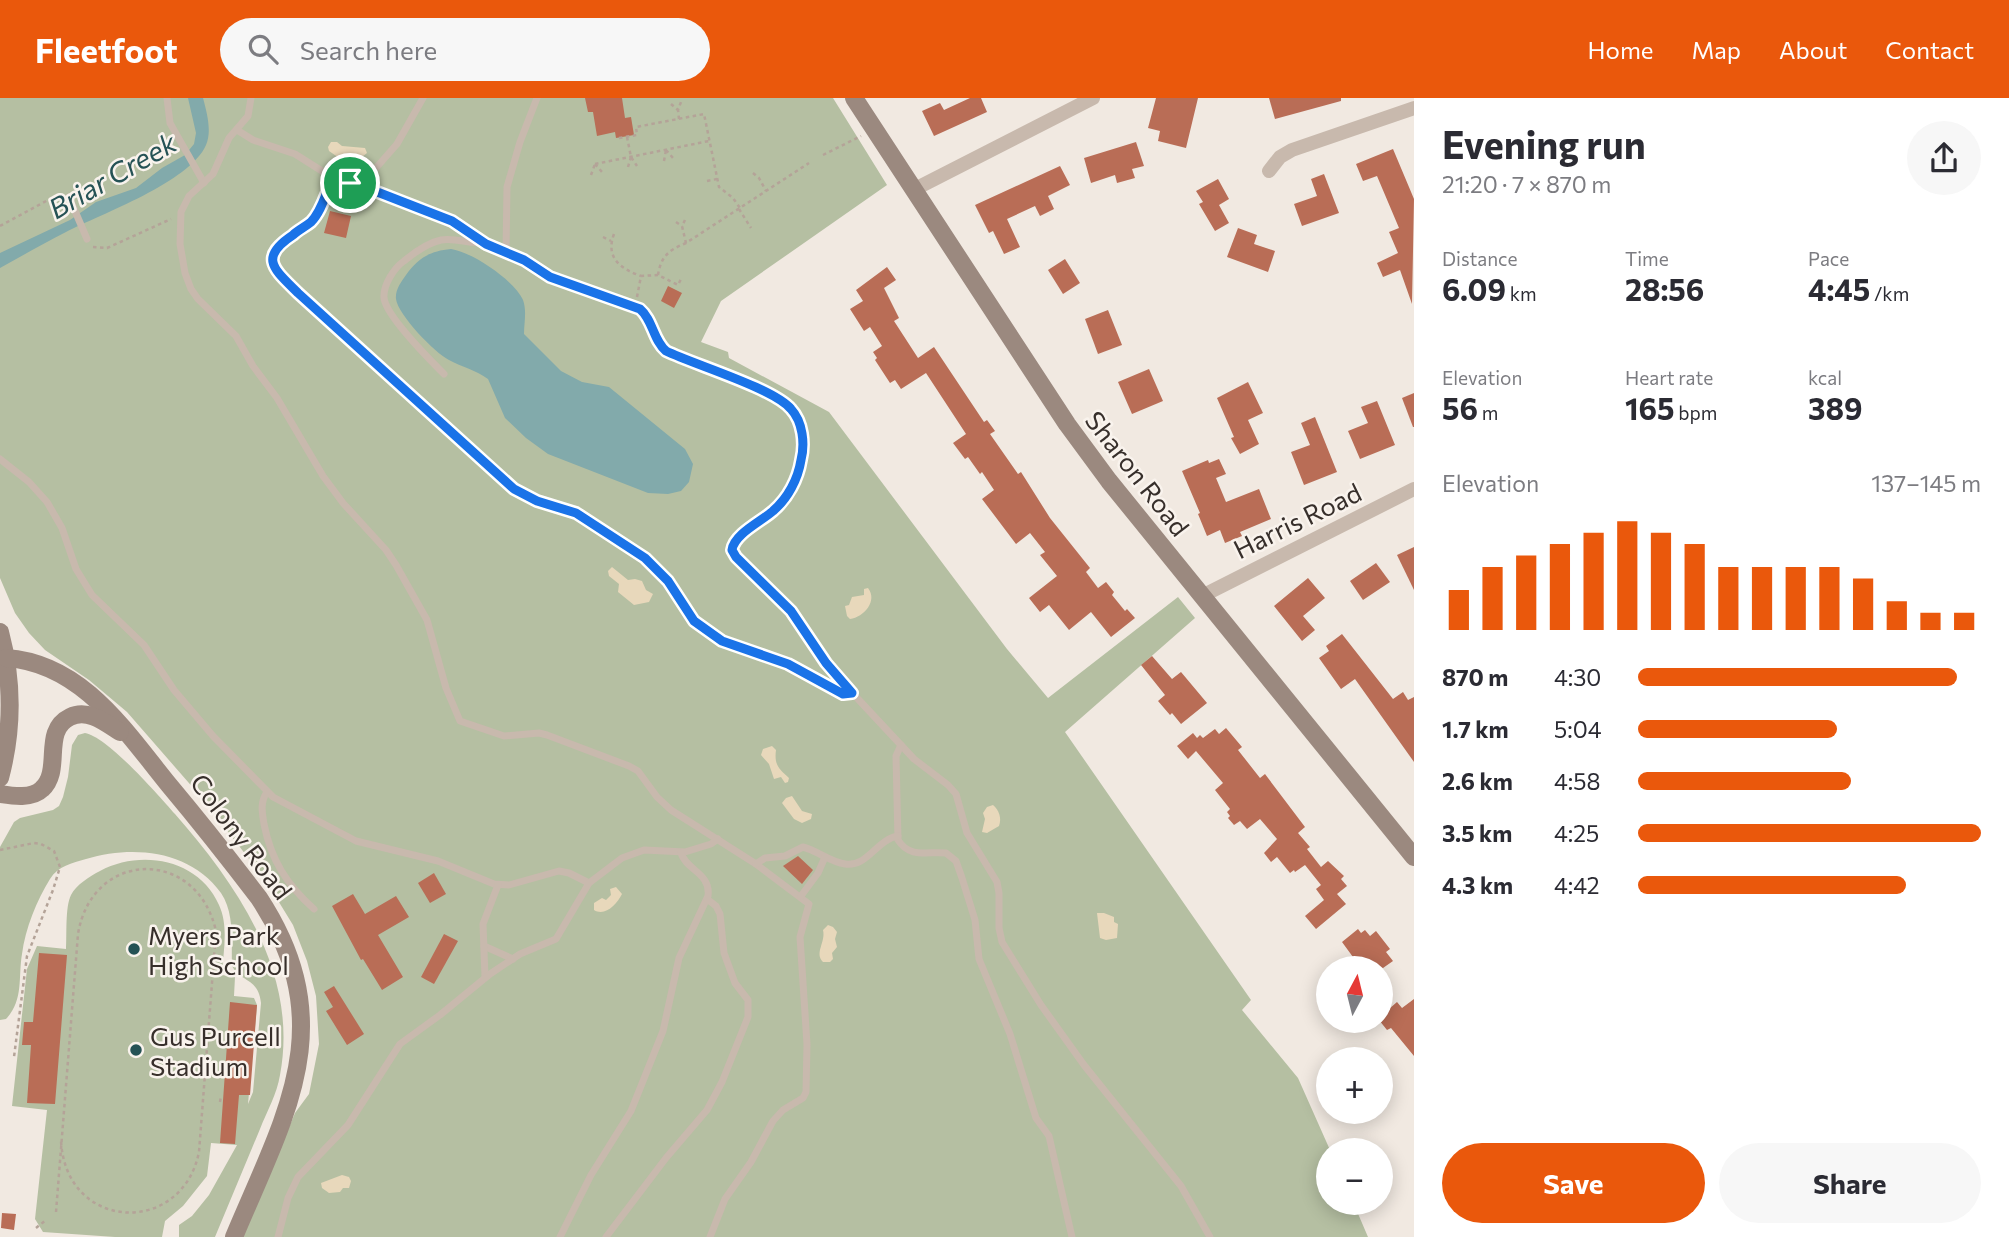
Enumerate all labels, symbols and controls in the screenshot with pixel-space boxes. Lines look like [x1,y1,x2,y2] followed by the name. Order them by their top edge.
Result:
[220,18,710,81] search box
[35,29,178,70] text: Fleetfoot
[244,30,282,68] icon: search
[300,34,437,65] text: Search here
[1588,35,1654,64] text: Home
[1692,35,1741,64] text: Map
[1779,35,1847,64] text: About
[1885,35,1974,64] text: Contact
[1442,120,1646,167] text: Evening run
[1907,121,1981,195] button: share
[42,124,183,225] water label: Briar Creek
[320,153,380,213] pin
[331,164,369,202] icon: arrive
[1442,170,1611,198] text: 21:20 · 7 × 870 m
[1442,247,1518,270] text: Distance
[1625,247,1669,270] text: Time
[1808,247,1849,270] text: Pace
[1442,270,1506,307] text: 6.09
[1625,270,1704,307] text: 28:56
[1808,270,1870,307] text: 4:45
[1506,282,1537,305] text: km
[1870,282,1909,305] text: /km
[1442,366,1522,389] text: Elevation
[1625,366,1713,389] text: Heart rate
[1808,366,1842,389] text: kcal
[1442,389,1478,426] text: 56
[1625,389,1675,426] text: 165
[1808,389,1863,426] text: 389
[1478,401,1498,424] text: m
[1675,401,1717,424] text: bpm
[1080,404,1196,542] street label: Sharon Road
[1442,469,1539,497] text: Elevation
[1871,469,1981,497] text: 137–145 m
[1228,476,1366,564] street label: Harris Road
[1442,663,1508,691] text: 870 m
[1554,663,1601,691] text: 4:30
[1442,715,1509,743] text: 1.7 km
[1554,715,1601,743] text: 5:04
[185,767,299,905] street label: Colony Road
[1442,767,1513,795] text: 2.6 km
[1554,767,1600,795] text: 4:58
[1442,819,1512,847] text: 3.5 km
[1554,819,1599,847] text: 4:25
[1442,871,1513,899] text: 4.3 km
[1554,871,1599,899] text: 4:42
[148,919,289,980] place label: Myers Park High School
[126,941,142,957] marker: Myers Park High School
[1316,956,1393,1032] north arrow
[1316,956,1393,1215] map controls
[150,1020,281,1081] place label: Gus Purcell Stadium
[128,1042,144,1058] marker: Gus Purcell Stadium
[1316,1047,1393,1124] button: +
[1316,1138,1393,1215] button: −
[1442,1143,1705,1223] button: Save
[1719,1143,1981,1223] button: Share

